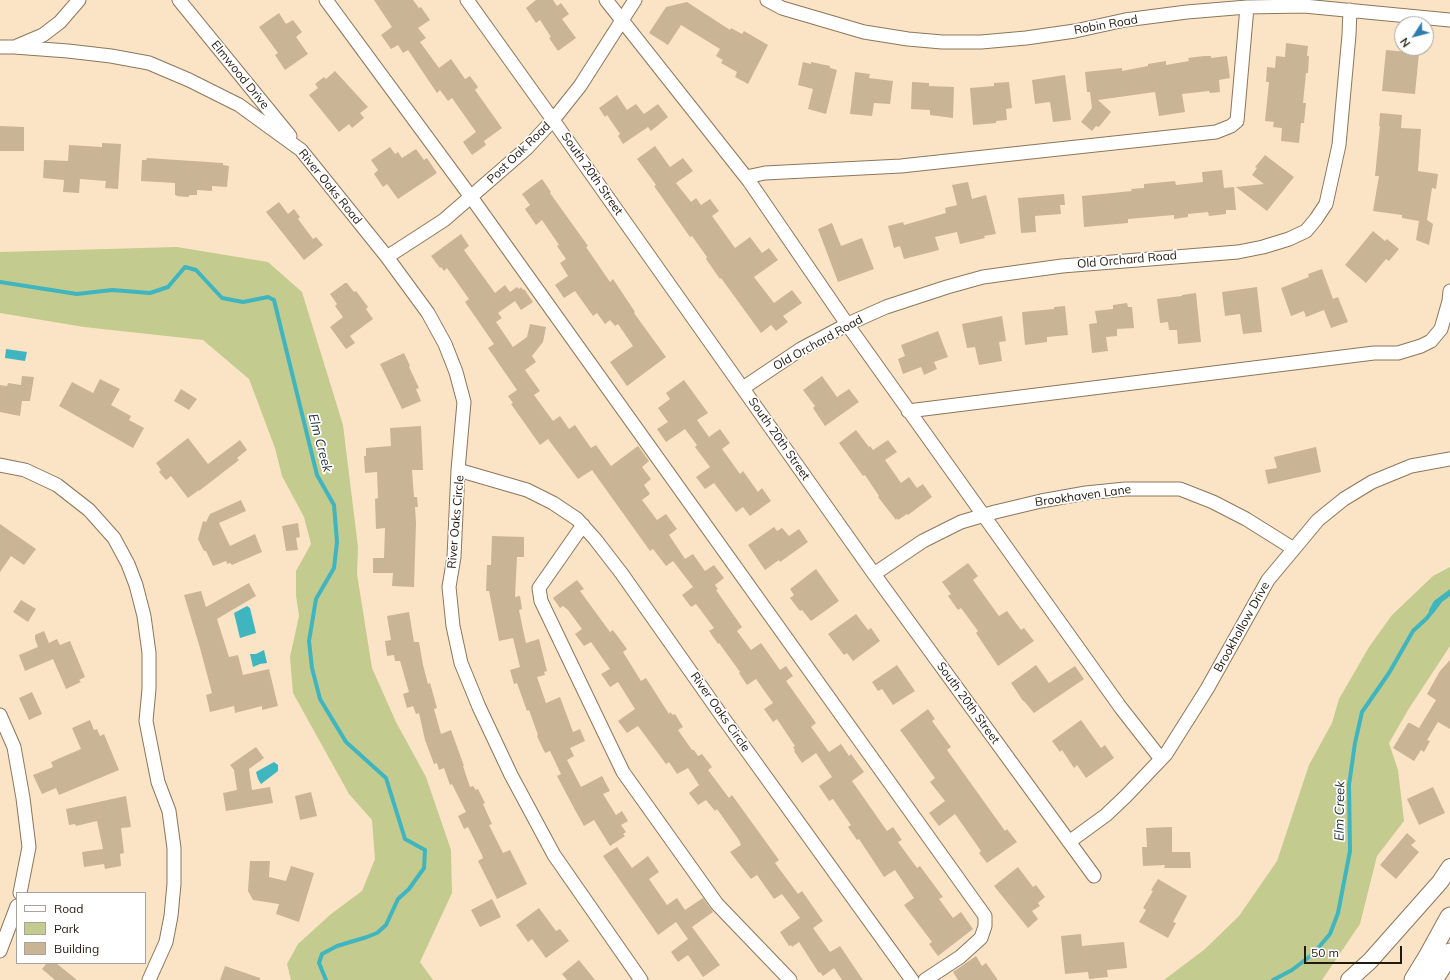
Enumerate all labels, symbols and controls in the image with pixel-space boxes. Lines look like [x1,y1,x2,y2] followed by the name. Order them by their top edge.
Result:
[1073,12,1139,38] street label: Robin Road
[1394,16,1434,56] north arrow
[1397,35,1413,50] text: N
[208,38,272,112] street label: Elmwood Drive
[484,119,554,187] street label: Post Oak Road
[558,130,626,218] street label: South 20th Street
[295,147,365,227] street label: River Oaks Road
[1076,248,1178,272] street label: Old Orchard Road
[771,312,865,374] street label: Old Orchard Road
[745,395,813,483] street label: South 20th Street
[305,412,335,474] water label: Elm Creek
[445,475,467,569] street label: River Oaks Circle
[1034,482,1132,510] street label: Brookhaven Lane
[1211,579,1273,675] street label: Brookhollow Drive
[934,659,1002,747] street label: South 20th Street
[687,669,753,755] street label: River Oaks Circle
[1332,781,1348,841] water label: Elm Creek
[16,892,146,964] legend
[54,901,83,916] text: Road
[54,921,79,936] text: Park
[1306,938,1404,964] scale bar
[54,941,99,956] text: Building
[1311,945,1339,960] text: 50 m

